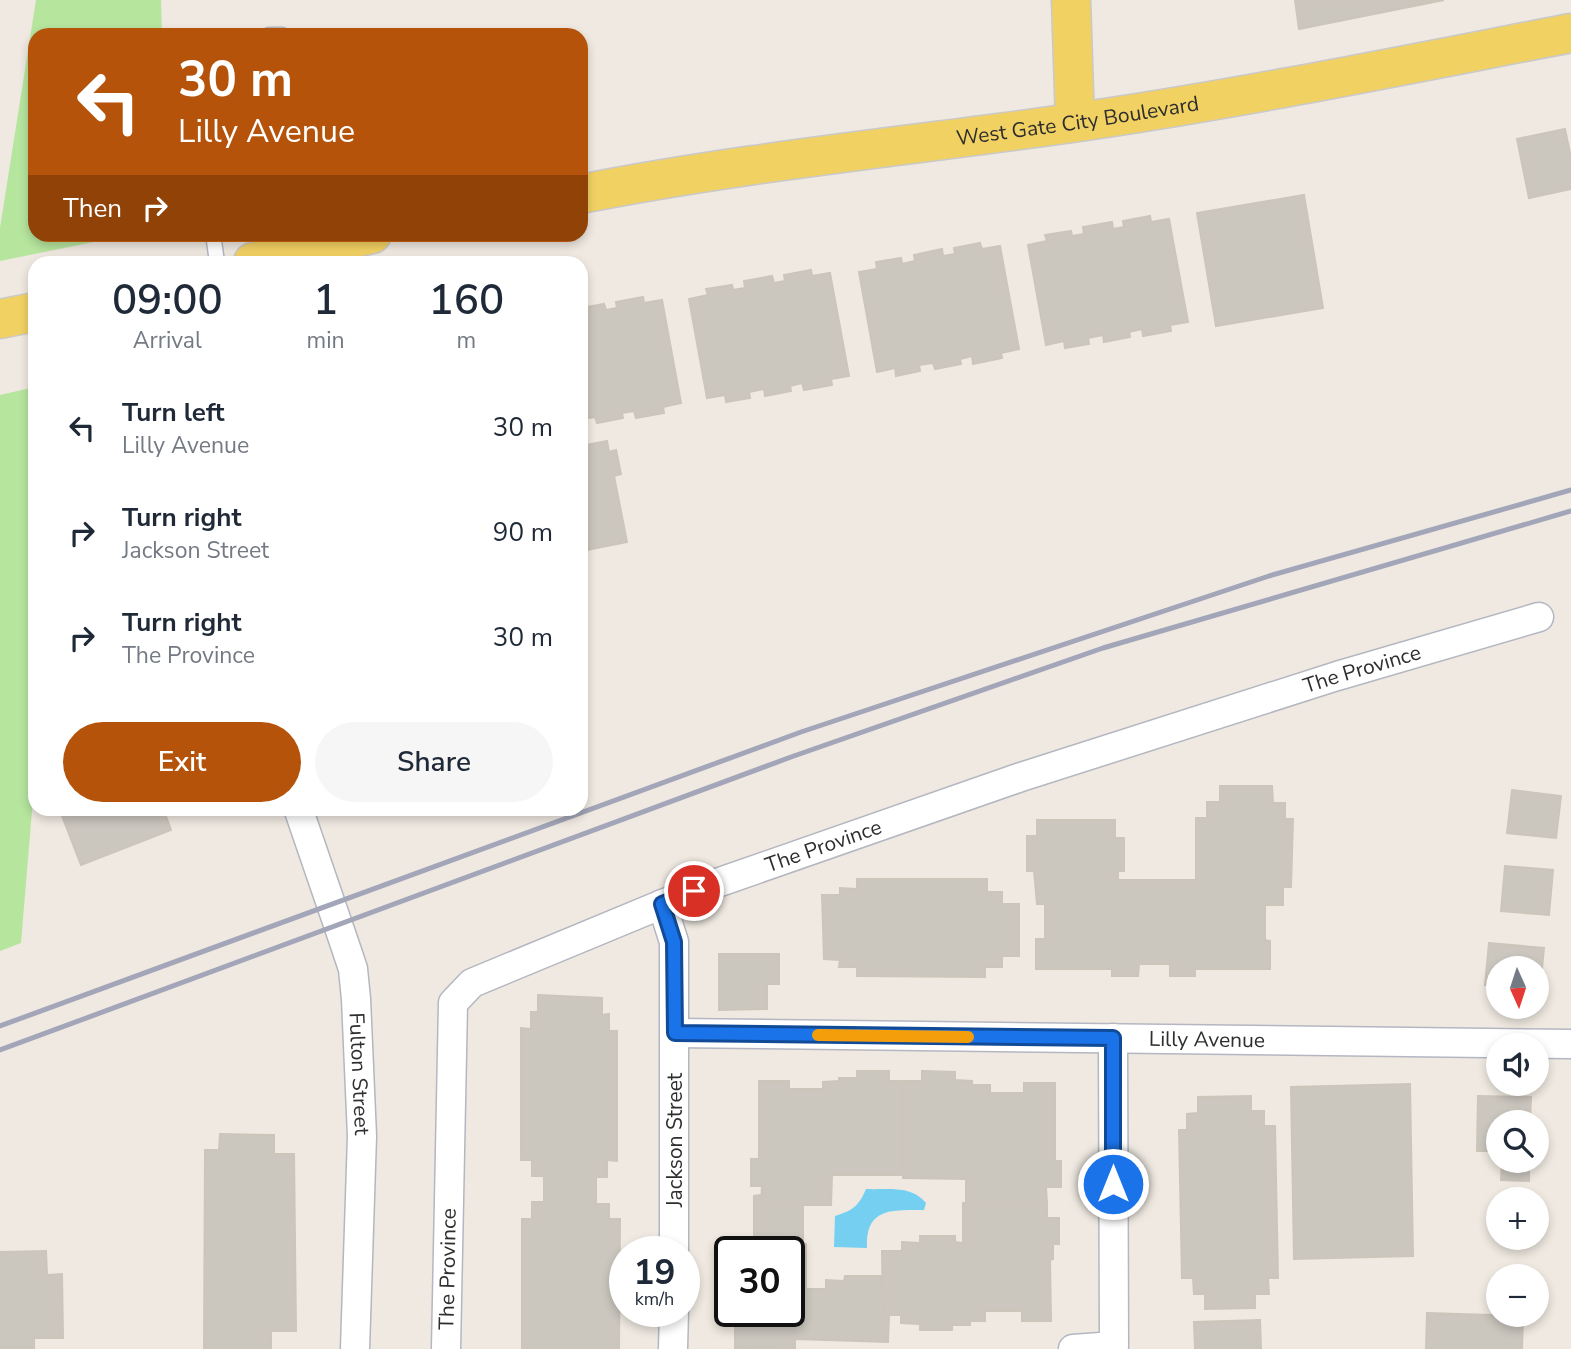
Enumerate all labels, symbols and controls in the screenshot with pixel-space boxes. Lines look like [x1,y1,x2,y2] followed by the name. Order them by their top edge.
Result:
[178,46,293,113] text: 30 m
[63,56,154,147] icon: left
[955,89,1201,152] street label: West Gate City Boulevard
[178,110,355,153] text: Lilly Avenue
[136,189,174,227] icon: right
[63,191,122,226] text: Then
[112,272,223,329] text: 09:00
[313,272,338,329] text: 1
[428,272,504,329] text: 160
[133,325,202,356] text: Arrival
[307,325,345,356] text: min
[456,325,476,356] text: m
[122,395,225,430] text: Turn left
[63,409,101,447] icon: left
[493,410,553,445] text: 30 m
[122,430,249,461] text: Lilly Avenue
[122,500,241,535] text: Turn right
[63,514,101,552] icon: right
[493,515,553,550] text: 90 m
[122,535,269,566] text: Jackson Street
[122,605,241,640] text: Turn right
[63,619,101,657] icon: right
[493,620,553,655] text: 30 m
[1300,638,1424,700] street label: The Province
[122,640,255,671] text: The Province
[63,722,301,802] button: Exit
[315,722,553,802] button: Share
[761,813,885,879] street label: The Province
[664,861,724,921] pin
[675,872,713,910] icon: arrive
[1486,956,1549,1018] north arrow
[1486,956,1549,1327] map controls
[343,1012,376,1136] street label: Fulton Street
[1149,1025,1265,1054] street label: Lilly Avenue
[1486,1033,1549,1096] button: sound
[661,1072,689,1208] street label: Jackson Street
[1486,1110,1549,1173] button: search
[1076,1147,1150,1221] position arrow
[1486,1187,1549,1250] button: +
[432,1208,463,1330] street label: The Province
[714,1236,805,1327] speed limit sign: 30
[633,1249,676,1296] text: 19
[1486,1264,1549,1327] button: −
[635,1287,674,1311] text: km/h

